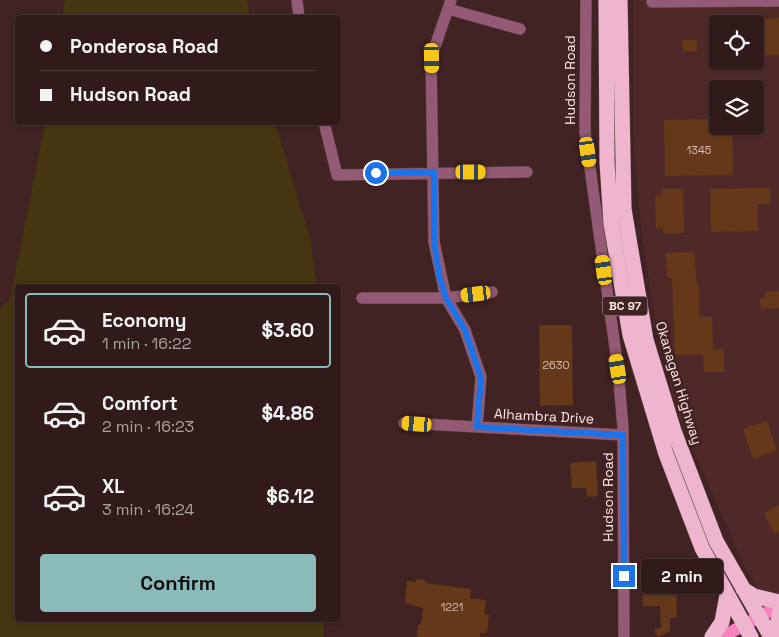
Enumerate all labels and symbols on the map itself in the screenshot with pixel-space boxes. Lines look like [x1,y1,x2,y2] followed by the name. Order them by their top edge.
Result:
[561,35,579,125] street label: Hudson Road
[424,43,439,73] car
[578,136,597,168] car
[687,143,712,157] house number: 1345
[365,162,387,184] route start
[456,165,486,180] car
[594,254,613,286] car
[460,285,491,303] car
[602,296,648,316] road number: BC 97
[652,319,706,447] street label: Okanagan Highway
[608,353,627,385] car
[542,358,570,372] house number: 2630
[494,404,594,428] street label: Alhambra Drive
[401,415,432,433] car
[599,452,617,542] street label: Hudson Road
[642,558,724,594] callout: 2 min
[613,565,635,587] route end
[441,600,463,614] house number: 1221

